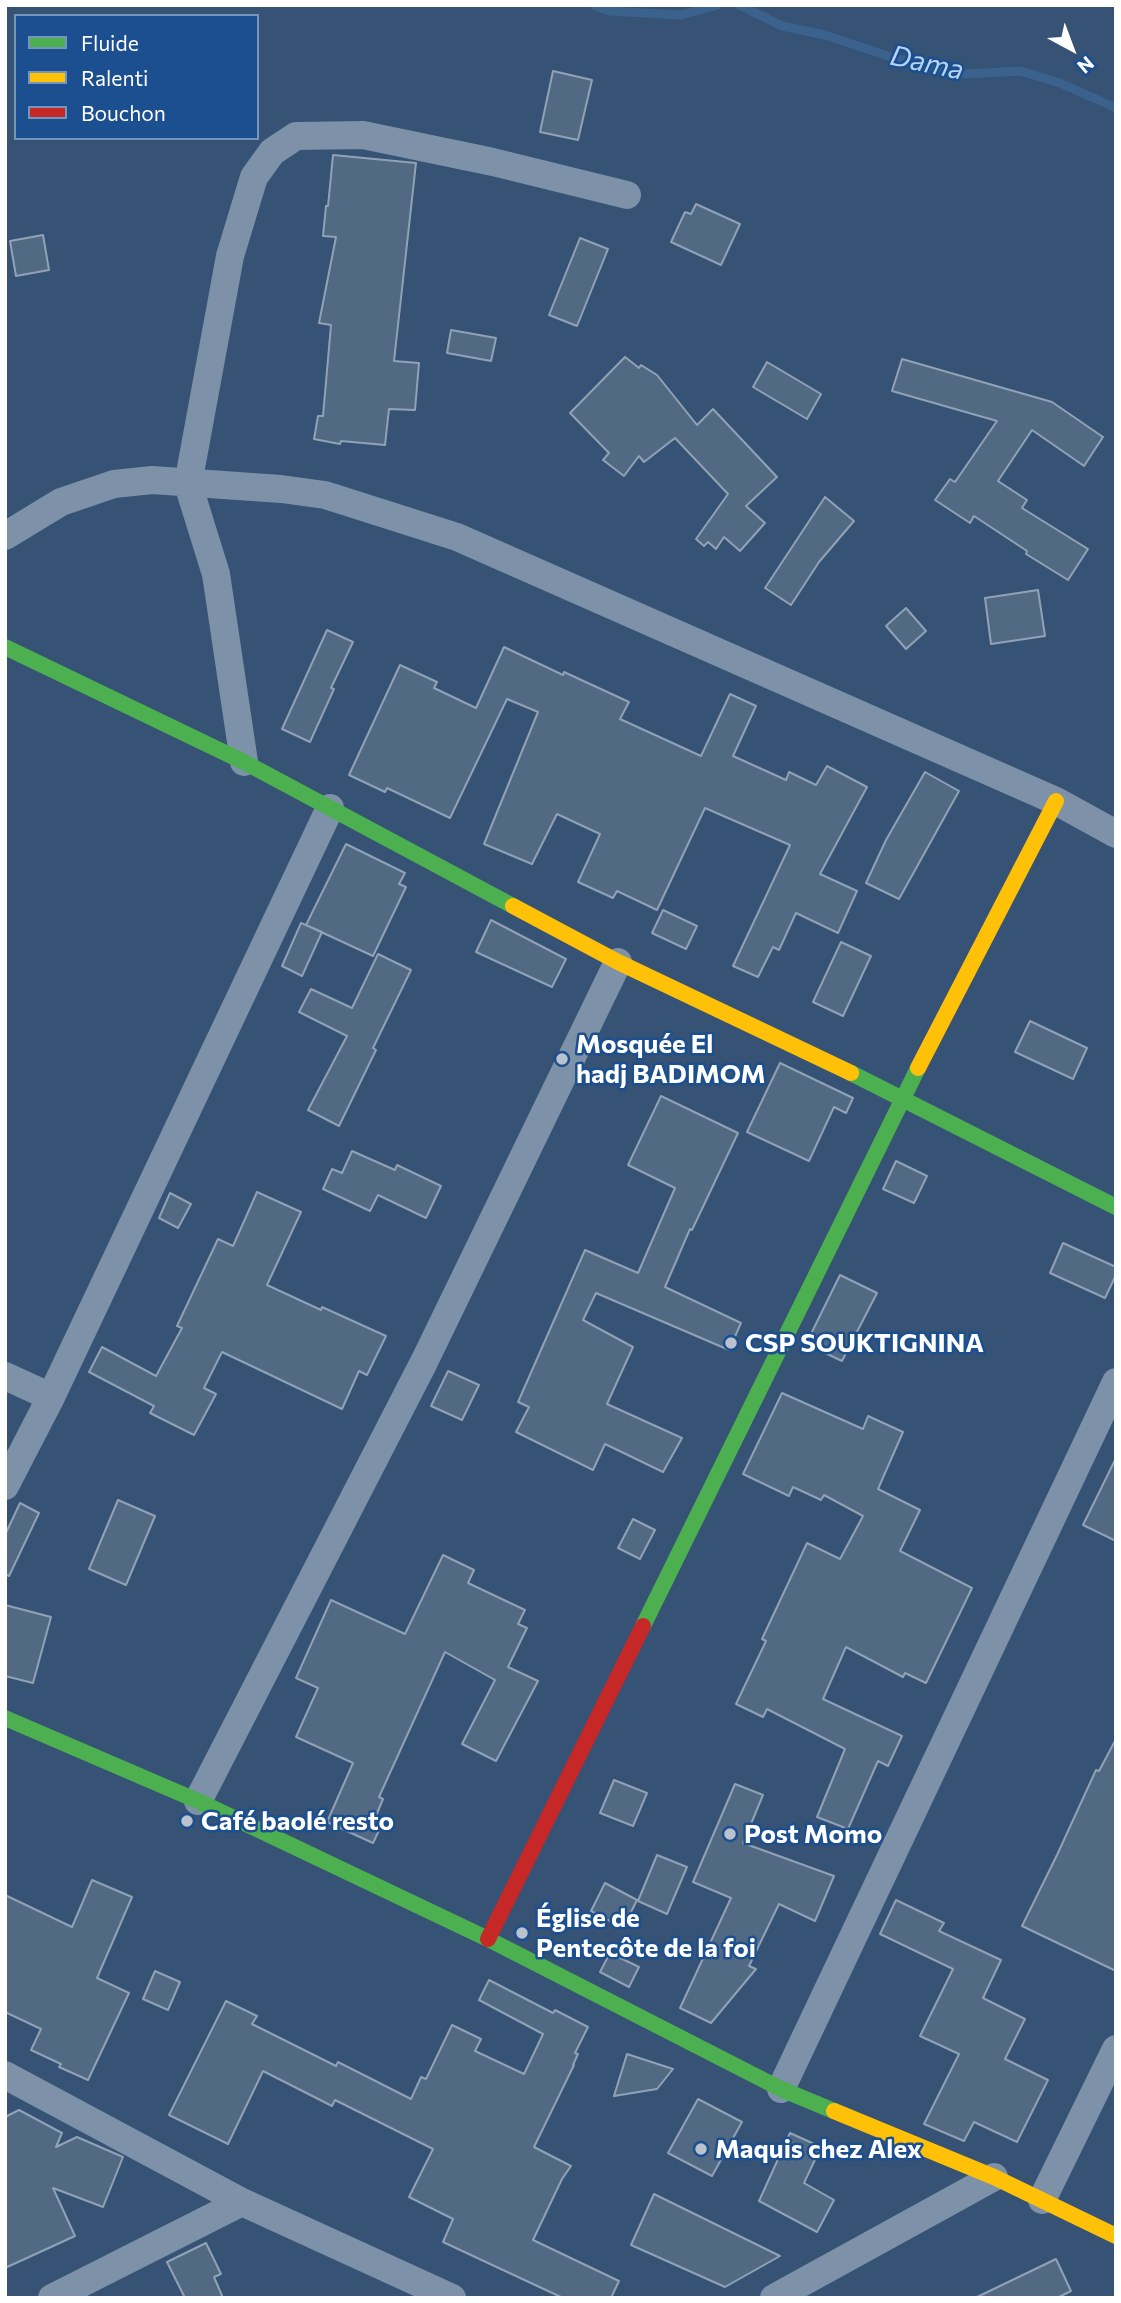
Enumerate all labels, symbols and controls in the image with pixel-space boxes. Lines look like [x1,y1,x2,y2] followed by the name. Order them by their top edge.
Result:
[14,14,259,140] legend
[1037,14,1107,84] north arrow
[81,30,139,55] text: Fluide
[887,39,967,87] water label: Dama
[1073,52,1099,79] text: N
[81,65,148,90] text: Ralenti
[81,100,166,125] text: Bouchon
[576,1028,766,1090] place label: Mosquée El hadj BADIMOM
[554,1051,570,1067] marker: Mosquée El hadj BADIMOM
[745,1327,984,1359] place label: CSP SOUKTIGNINA
[723,1335,739,1351] marker: CSP SOUKTIGNINA
[201,1805,394,1837] place label: Café baolé resto
[179,1813,195,1829] marker: Café baolé resto
[744,1818,882,1850] place label: Post Momo
[722,1826,738,1842] marker: Post Momo
[536,1902,756,1964] place label: Église de Pentecôte de la foi
[514,1925,530,1941] marker: Église de Pentecôte de la foi
[715,2133,922,2165] place label: Maquis chez Alex
[693,2141,709,2157] marker: Maquis chez Alex

